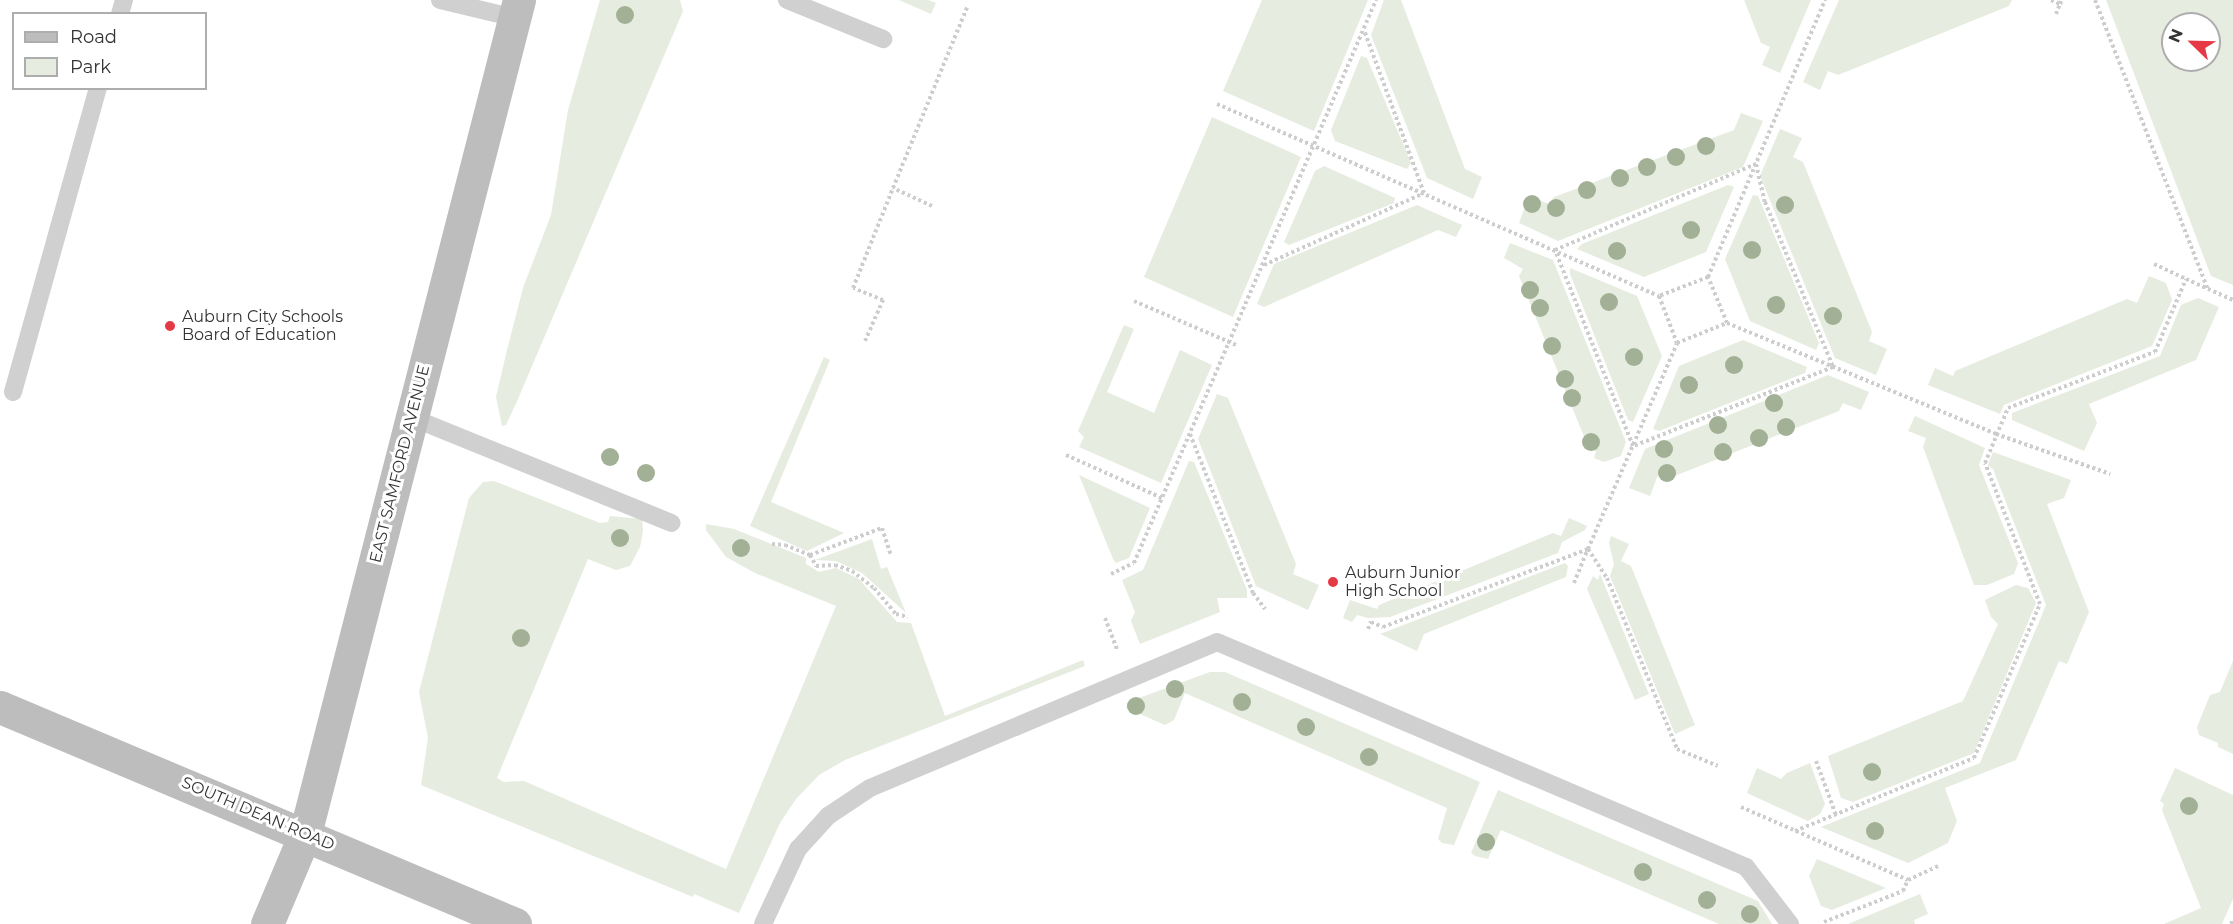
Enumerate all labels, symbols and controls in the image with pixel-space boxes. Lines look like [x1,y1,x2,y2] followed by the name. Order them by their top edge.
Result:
[12,12,207,90] legend
[2161,12,2221,72] north arrow
[70,26,117,48] text: Road
[2165,26,2187,45] text: N
[70,56,111,78] text: Park
[182,307,343,345] place label: Auburn City Schools Board of Education
[163,319,177,333] marker: Auburn City Schools Board of Education
[366,363,434,565] street label: EAST SAMFORD AVENUE
[1345,563,1460,601] place label: Auburn Junior High School
[1326,575,1340,589] marker: Auburn Junior High School
[179,773,337,855] street label: SOUTH DEAN ROAD

